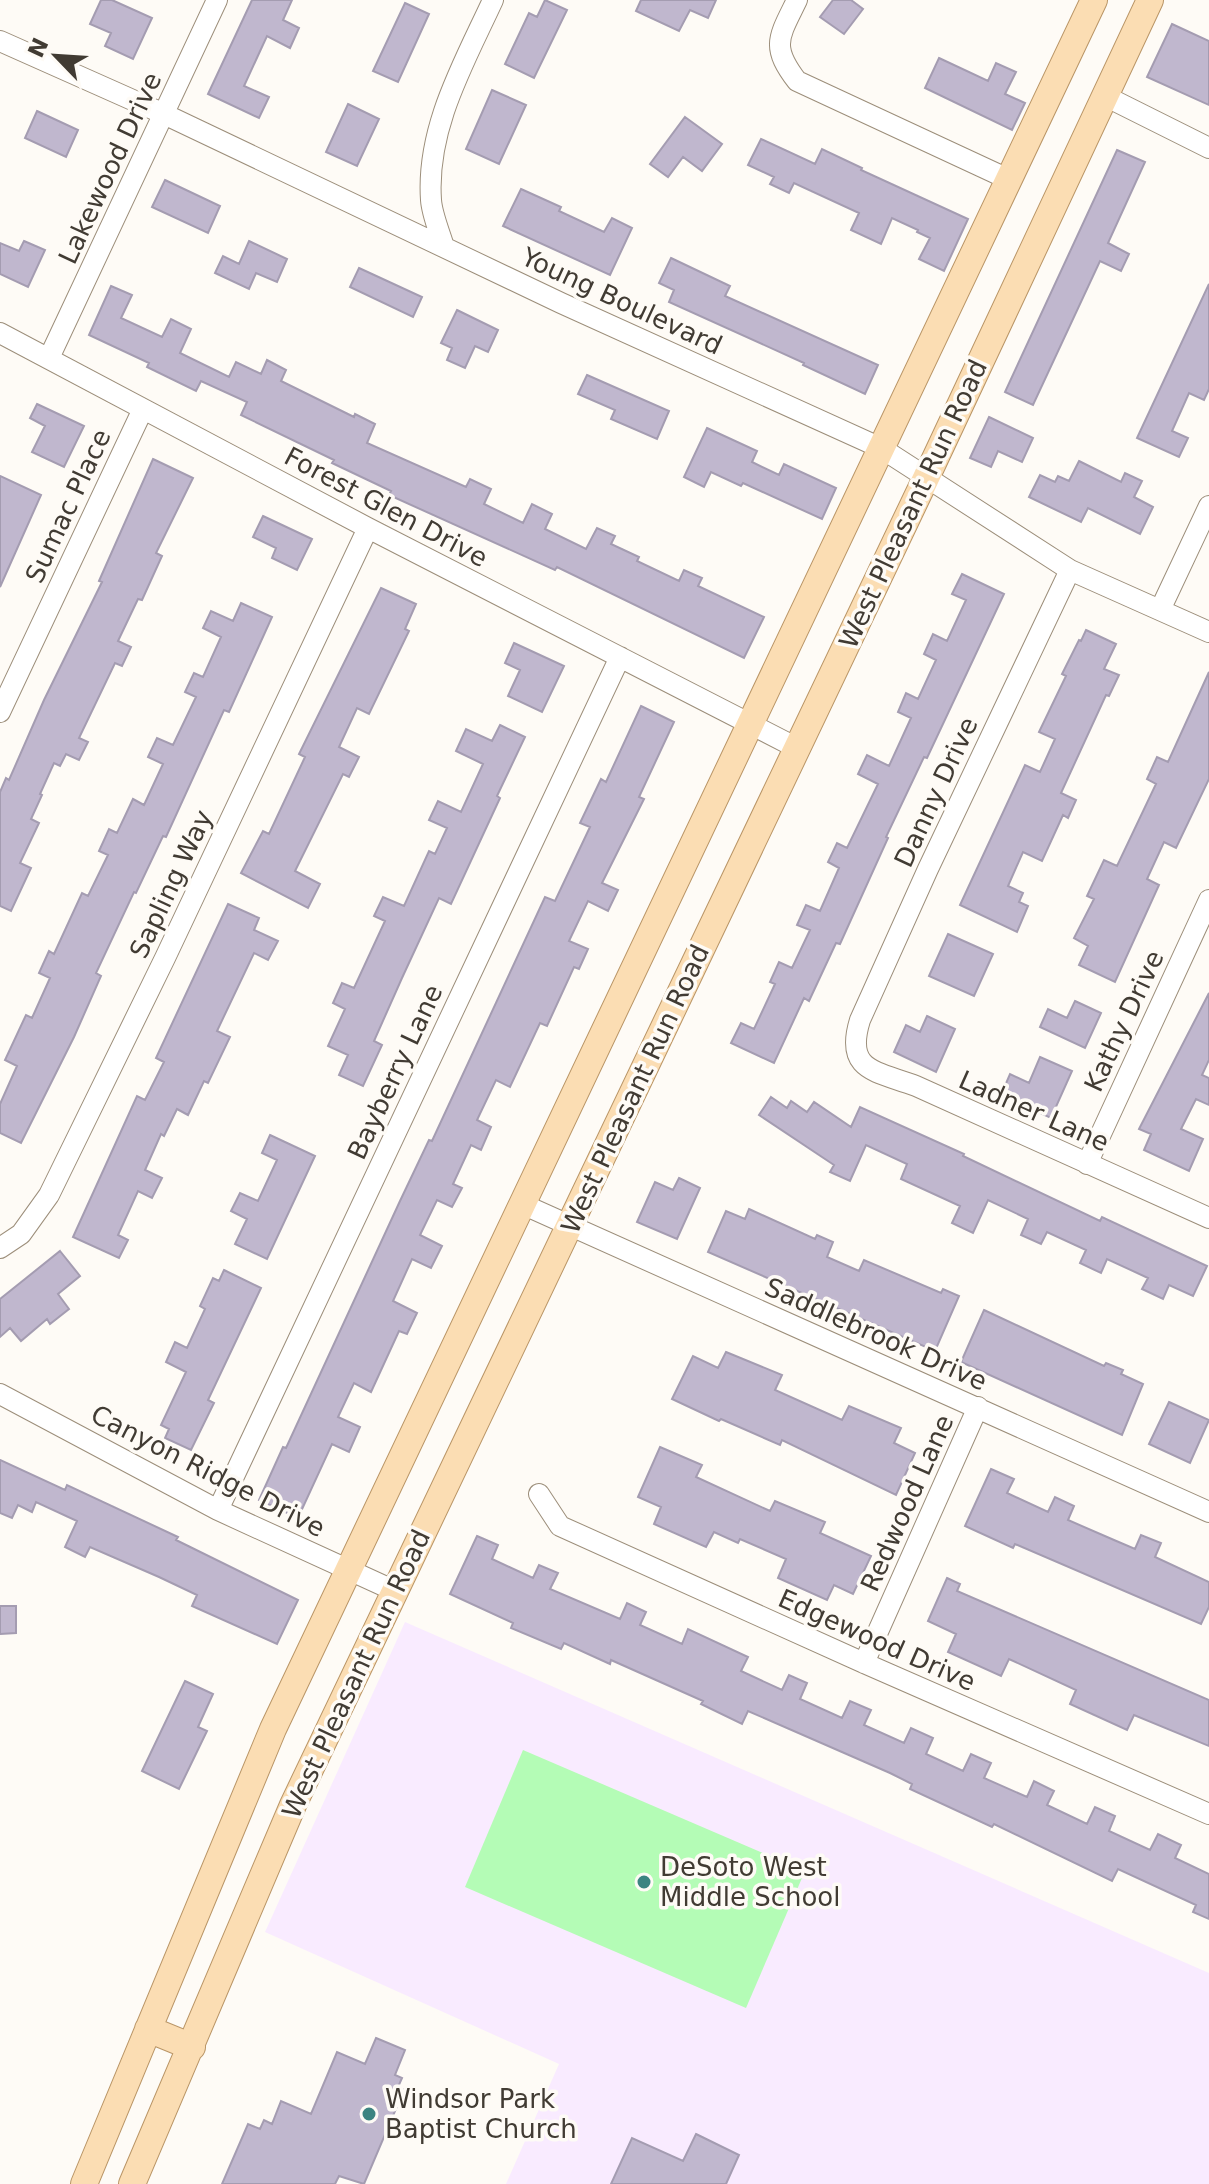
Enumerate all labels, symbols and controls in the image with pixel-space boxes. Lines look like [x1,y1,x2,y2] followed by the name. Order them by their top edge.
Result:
[16,16,96,96] north arrow
[23,34,54,61] text: N
[53,68,167,268] street label: Lakewood Drive
[516,241,727,361] street label: Young Boulevard
[833,355,993,653] street label: West Pleasant Run Road
[19,424,117,588] street label: Sumac Place
[279,441,493,573] street label: Forest Glen Drive
[888,712,984,872] street label: Danny Drive
[124,805,218,963] street label: Sapling Way
[555,940,715,1238] street label: West Pleasant Run Road
[1078,946,1170,1096] street label: Kathy Drive
[341,980,449,1164] street label: Bayberry Lane
[954,1065,1114,1157] street label: Ladner Lane
[760,1272,992,1396] street label: Saddlebrook Drive
[86,1399,330,1543] street label: Canyon Ridge Drive
[855,1410,959,1596] street label: Redwood Lane
[276,1525,436,1823] street label: West Pleasant Run Road
[774,1583,980,1697] street label: Edgewood Drive
[660,1852,840,1912] place label: DeSoto West Middle School
[635,1873,653,1891] marker: DeSoto West Middle School
[385,2084,577,2144] place label: Windsor Park Baptist Church
[360,2105,378,2123] marker: Windsor Park Baptist Church

